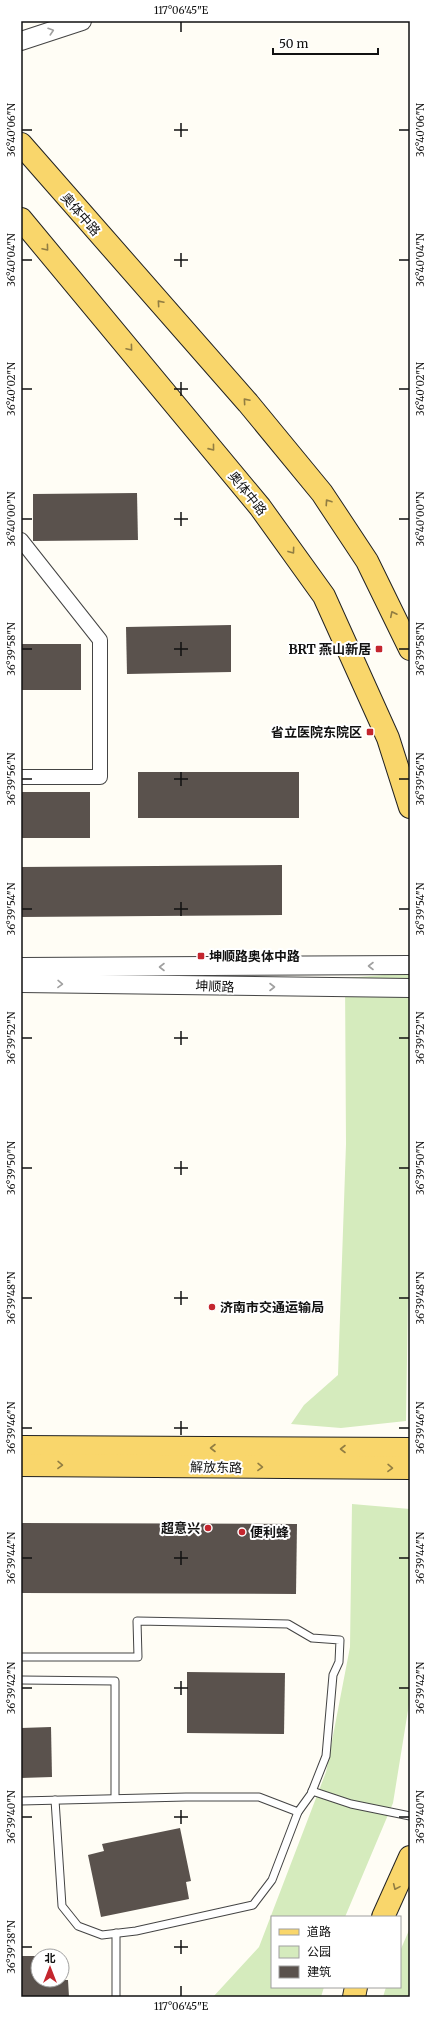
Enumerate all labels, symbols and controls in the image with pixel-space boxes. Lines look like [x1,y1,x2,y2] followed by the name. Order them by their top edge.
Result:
[154,4,209,17] text: 117°06'45"E
[48,27,55,36] one-way arrow
[273,30,378,56] scale bar
[279,36,308,51] text: 50 m
[5,103,18,157] text: 36°40'06"N
[414,103,427,157] text: 36°40'06"N
[57,189,104,240] street label: 奥体中路
[5,233,18,287] text: 36°40'04"N
[414,233,427,287] text: 36°40'04"N
[42,244,49,251] one-way arrow
[158,301,165,308] one-way arrow
[125,344,132,351] one-way arrow
[5,362,18,416] text: 36°40'02"N
[414,362,427,416] text: 36°40'02"N
[243,398,250,406] one-way arrow
[208,444,215,451] one-way arrow
[225,468,271,519] street label: 奥体中路
[5,491,18,546] text: 36°40'00"N
[414,491,427,546] text: 36°40'00"N
[325,499,333,506] one-way arrow
[287,547,294,554] one-way arrow
[390,611,398,618] one-way arrow
[5,622,18,676] text: 36°39'58"N
[414,622,427,676] text: 36°39'58"N
[288,641,371,658] place label: BRT 燕山新居
[374,644,384,654] marker: BRT 燕山新居
[271,724,362,741] place label: 省立医院东院区
[365,727,375,737] marker: 省立医院东院区
[5,752,18,806] text: 36°39'56"N
[414,752,427,806] text: 36°39'56"N
[5,882,18,935] text: 36°39'54"N
[414,882,427,935] text: 36°39'54"N
[209,948,300,965] place label: 坤顺路奥体中路
[196,951,206,961] marker: 坤顺路奥体中路
[368,962,374,970] one-way arrow
[159,963,165,971] one-way arrow
[195,977,235,996] street label: 坤顺路
[57,980,63,988] one-way arrow
[269,983,275,991] one-way arrow
[5,1011,18,1065] text: 36°39'52"N
[414,1011,427,1065] text: 36°39'52"N
[5,1141,18,1195] text: 36°39'50"N
[414,1141,427,1195] text: 36°39'50"N
[5,1271,18,1325] text: 36°39'48"N
[414,1271,427,1325] text: 36°39'48"N
[220,1299,324,1316] place label: 济南市交通运输局
[207,1302,217,1312] marker: 济南市交通运输局
[5,1401,18,1454] text: 36°39'46"N
[414,1401,427,1454] text: 36°39'46"N
[210,1444,216,1452] one-way arrow
[340,1445,346,1453] one-way arrow
[190,1459,242,1476] street label: 解放东路
[57,1461,63,1469] one-way arrow
[257,1463,263,1471] one-way arrow
[387,1464,393,1472] one-way arrow
[161,1520,200,1537] place label: 超意兴
[203,1523,213,1533] marker: 超意兴
[250,1524,289,1541] place label: 便利蜂
[237,1527,247,1537] marker: 便利蜂
[5,1531,18,1584] text: 36°39'44"N
[414,1531,427,1584] text: 36°39'44"N
[5,1661,18,1714] text: 36°39'42"N
[414,1661,427,1714] text: 36°39'42"N
[5,1790,18,1844] text: 36°39'40"N
[414,1790,427,1844] text: 36°39'40"N
[393,1883,401,1890] one-way arrow
[271,1916,401,1988] legend
[5,1920,18,1974] text: 36°39'38"N
[307,1924,331,1939] text: 道路
[307,1944,331,1959] text: 公园
[30,1948,70,1988] north arrow
[45,1951,56,1965] text: 北
[307,1964,331,1979] text: 建筑
[154,2000,209,2013] text: 117°06'45"E

